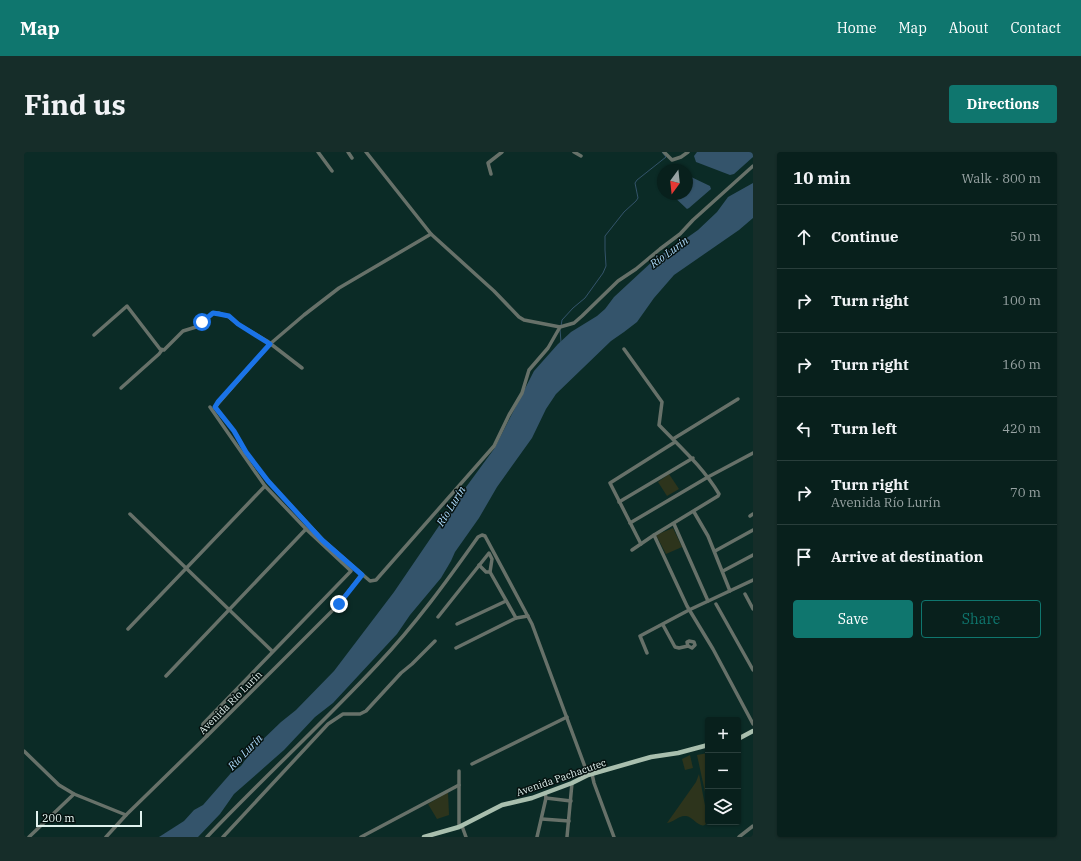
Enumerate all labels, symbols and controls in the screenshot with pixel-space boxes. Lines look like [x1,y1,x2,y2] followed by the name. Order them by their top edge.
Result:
[20,16,60,40] text: Map
[837,19,876,37] text: Home
[898,19,927,37] text: Map
[949,19,988,37] text: About
[1010,19,1061,37] text: Contact
[949,85,1057,123] button: Directions
[24,86,126,123] text: Find us
[657,164,693,200] north arrow
[793,167,851,189] text: 10 min
[962,170,1041,187] text: Walk · 800 m
[793,226,815,248] icon: ahead
[831,227,898,246] text: Continue
[1010,228,1041,245] text: 50 m
[646,233,692,271] water label: Río Lurín
[793,290,815,312] icon: right
[831,291,909,310] text: Turn right
[1002,292,1041,309] text: 100 m
[193,313,211,331] route start
[793,354,815,376] icon: right
[831,355,909,374] text: Turn right
[1002,356,1041,373] text: 160 m
[793,418,815,440] icon: left
[831,419,897,438] text: Turn left
[1002,420,1041,437] text: 420 m
[831,475,909,494] text: Turn right
[793,482,815,504] icon: right
[433,483,469,529] water label: Río Lurín
[1010,484,1041,501] text: 70 m
[831,494,941,511] text: Avenida Río Lurín
[793,546,815,568] icon: arrive
[831,547,983,566] text: Arrive at destination
[330,595,348,613] route end
[793,600,913,638] button: Save
[921,600,1041,638] button: Share
[196,667,265,737] street label: Avenida Río Lurín
[705,717,741,825] map controls
[705,717,741,753] button: +
[224,731,266,774] water label: Río Lurín
[705,753,741,789] button: −
[514,756,608,799] street label: Avenida Pachacutec
[705,789,741,825] button: layers
[36,809,142,828] scale bar
[42,811,75,825] text: 200 m

